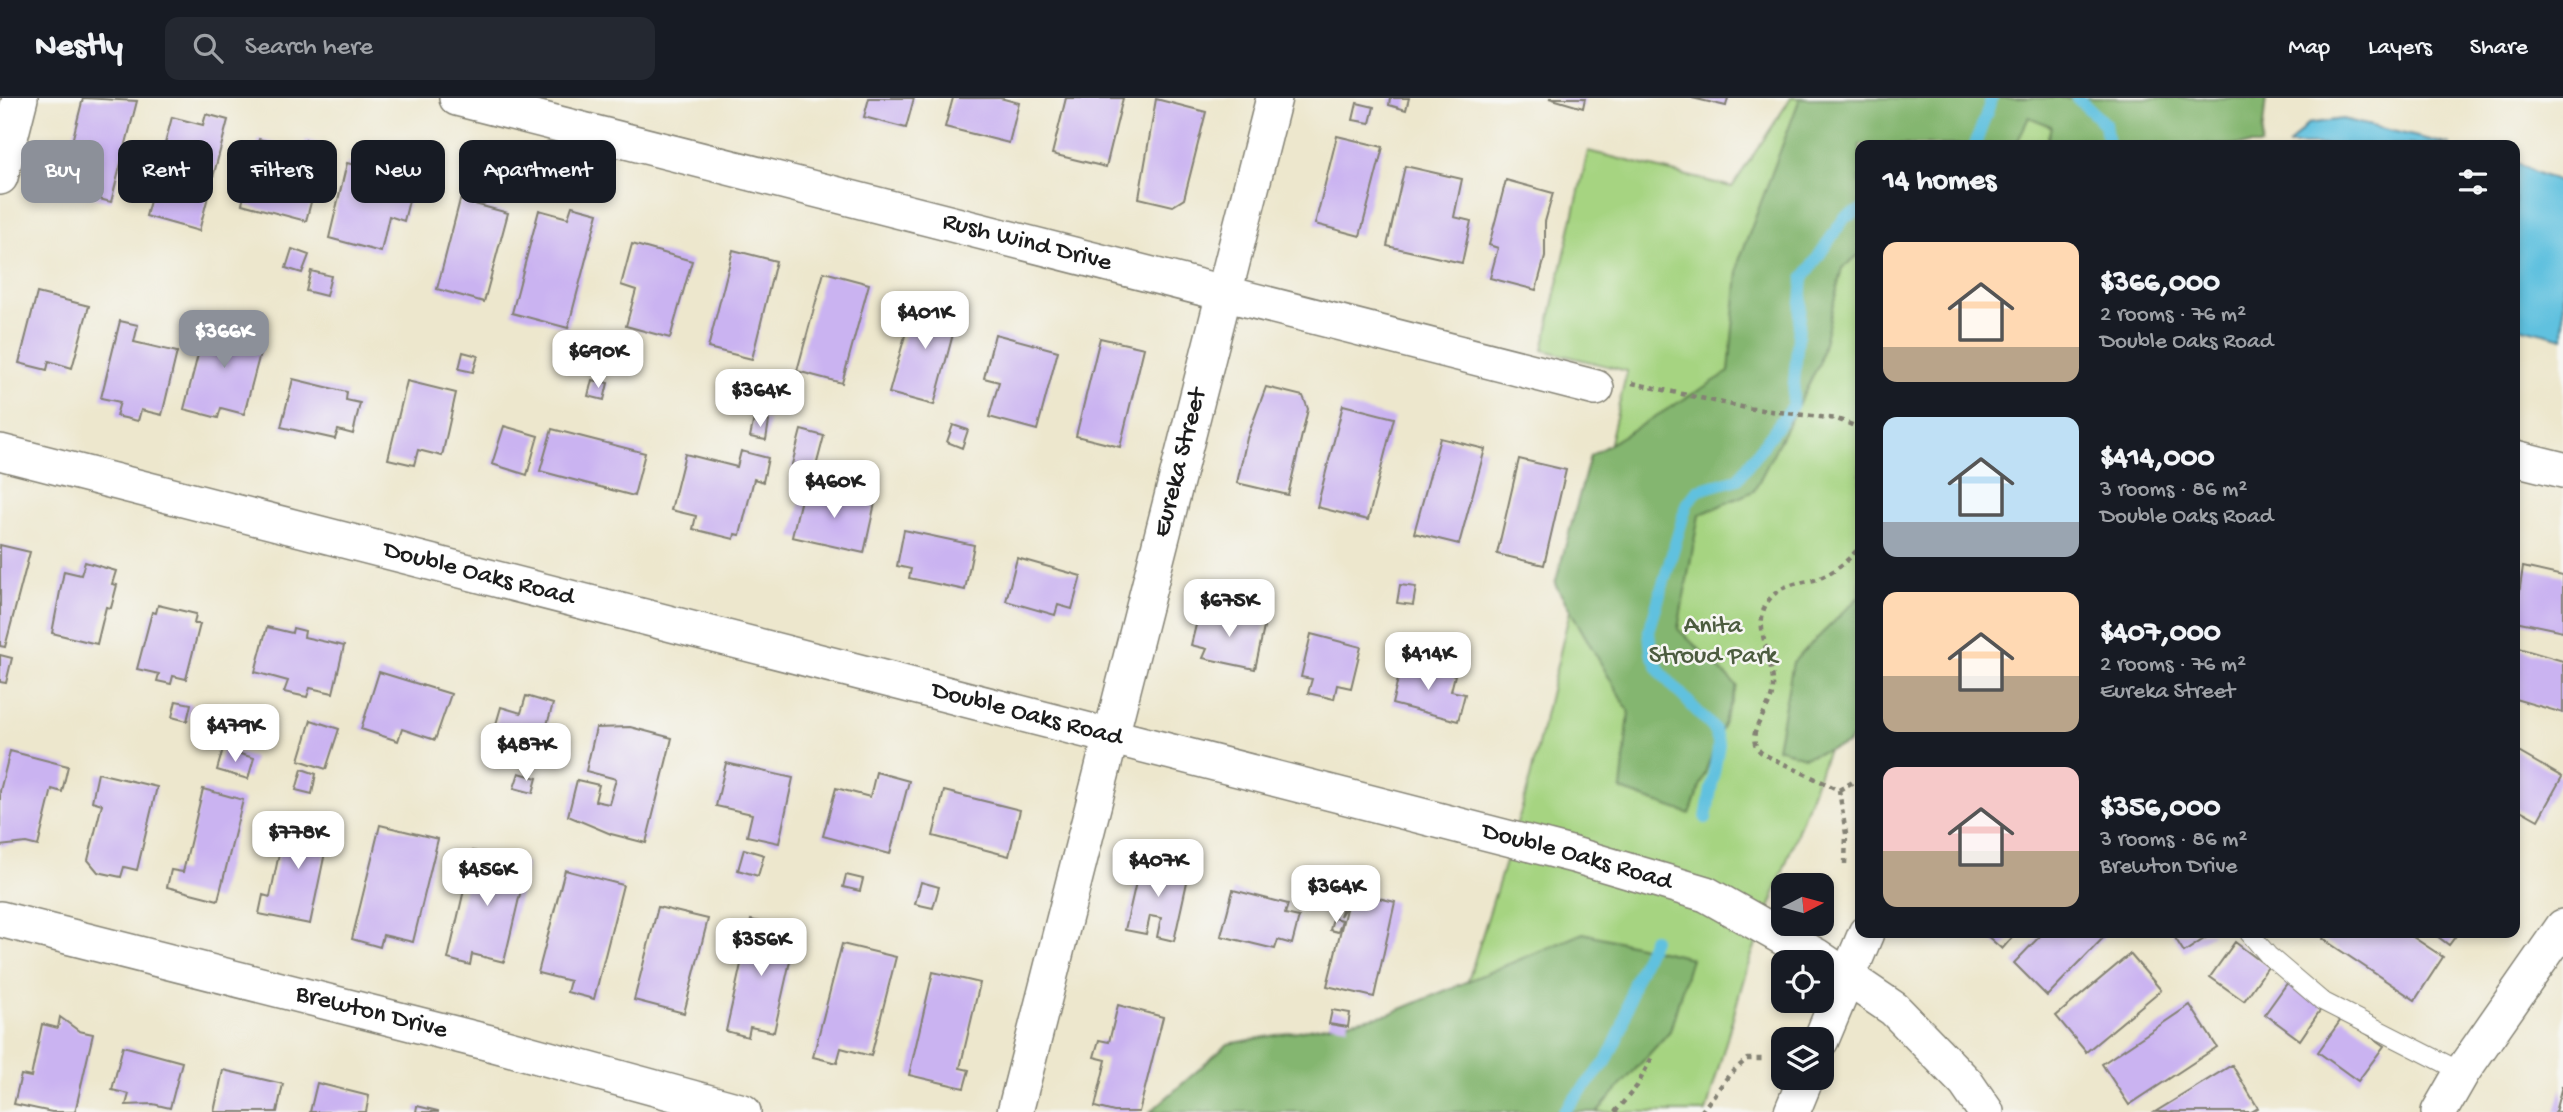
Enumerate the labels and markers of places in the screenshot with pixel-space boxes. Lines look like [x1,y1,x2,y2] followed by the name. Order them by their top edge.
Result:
[876,292,974,351] pin: $401K
[175,310,273,370] pin: $366K
[549,330,647,390] pin: $690K
[711,370,809,429] pin: $364K
[785,460,883,520] pin: $460K
[1180,580,1278,639] pin: $675K
[1379,632,1477,692] pin: $414K
[186,704,284,764] pin: $479K
[477,724,575,783] pin: $487K
[249,812,347,871] pin: $778K
[1109,840,1207,899] pin: $407K
[438,848,536,908] pin: $456K
[1287,866,1385,925] pin: $364K
[712,918,810,978] pin: $356K

